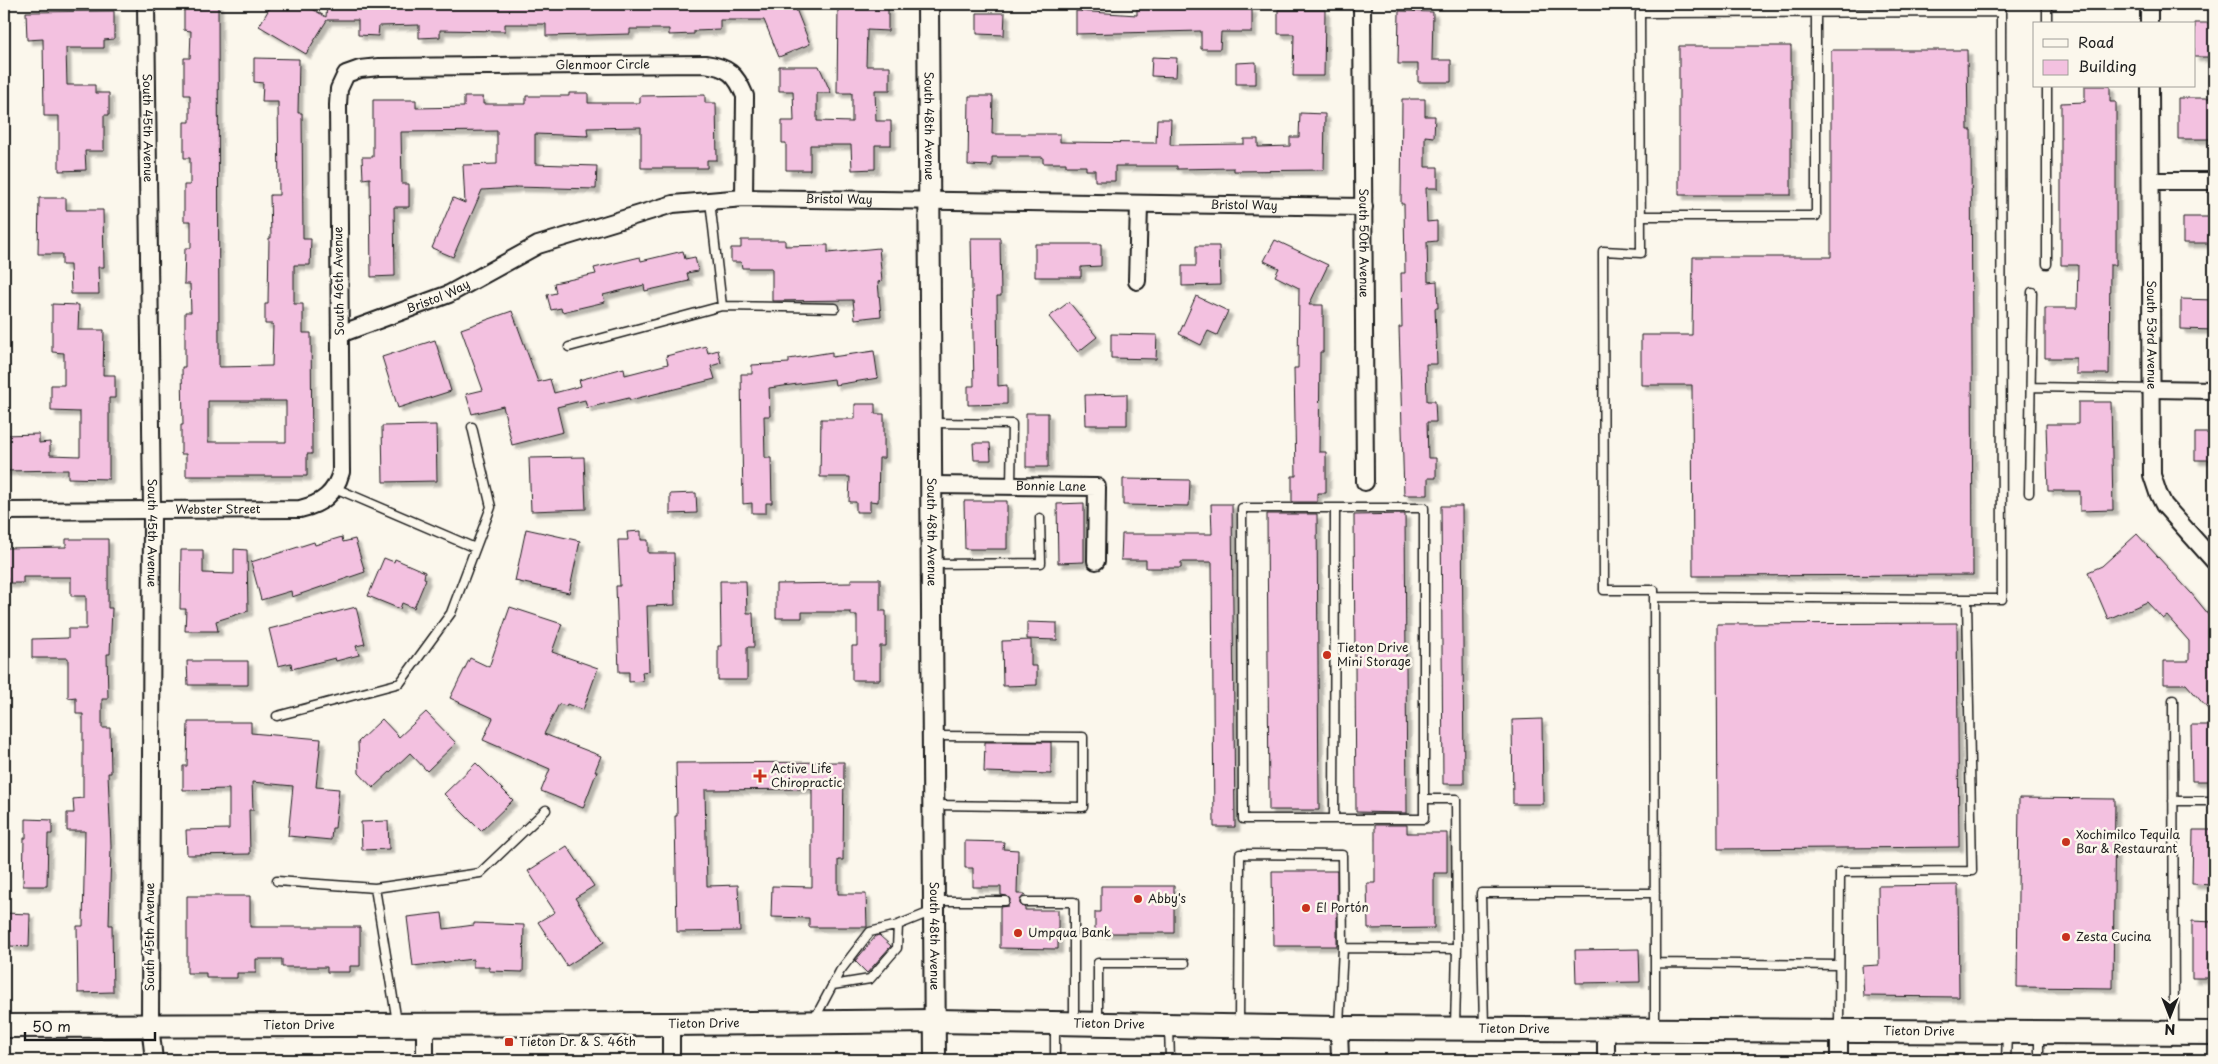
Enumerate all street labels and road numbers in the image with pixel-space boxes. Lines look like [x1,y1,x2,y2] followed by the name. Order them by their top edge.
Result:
[555,55,650,73] street label: Glenmoor Circle
[920,72,939,181] street label: South 48th Avenue
[139,74,158,183] street label: South 45th Avenue
[1355,188,1374,298] street label: South 50th Avenue
[805,189,873,208] street label: Bristol Way
[1210,195,1278,214] street label: Bristol Way
[328,226,348,336] street label: South 46th Avenue
[404,274,473,317] street label: Bristol Way
[2143,280,2162,390] street label: South 53rd Avenue
[1016,476,1087,495] street label: Bonnie Lane
[923,478,942,587] street label: South 48th Avenue
[144,479,162,588] street label: South 45th Avenue
[175,499,261,518] street label: Webster Street
[140,882,158,991] street label: South 45th Avenue
[926,882,945,991] street label: South 48th Avenue
[668,1013,740,1032] street label: Tieton Drive
[1073,1013,1145,1033] street label: Tieton Drive
[263,1015,335,1033] street label: Tieton Drive
[1478,1019,1550,1037] street label: Tieton Drive
[1883,1021,1955,1040] street label: Tieton Drive

